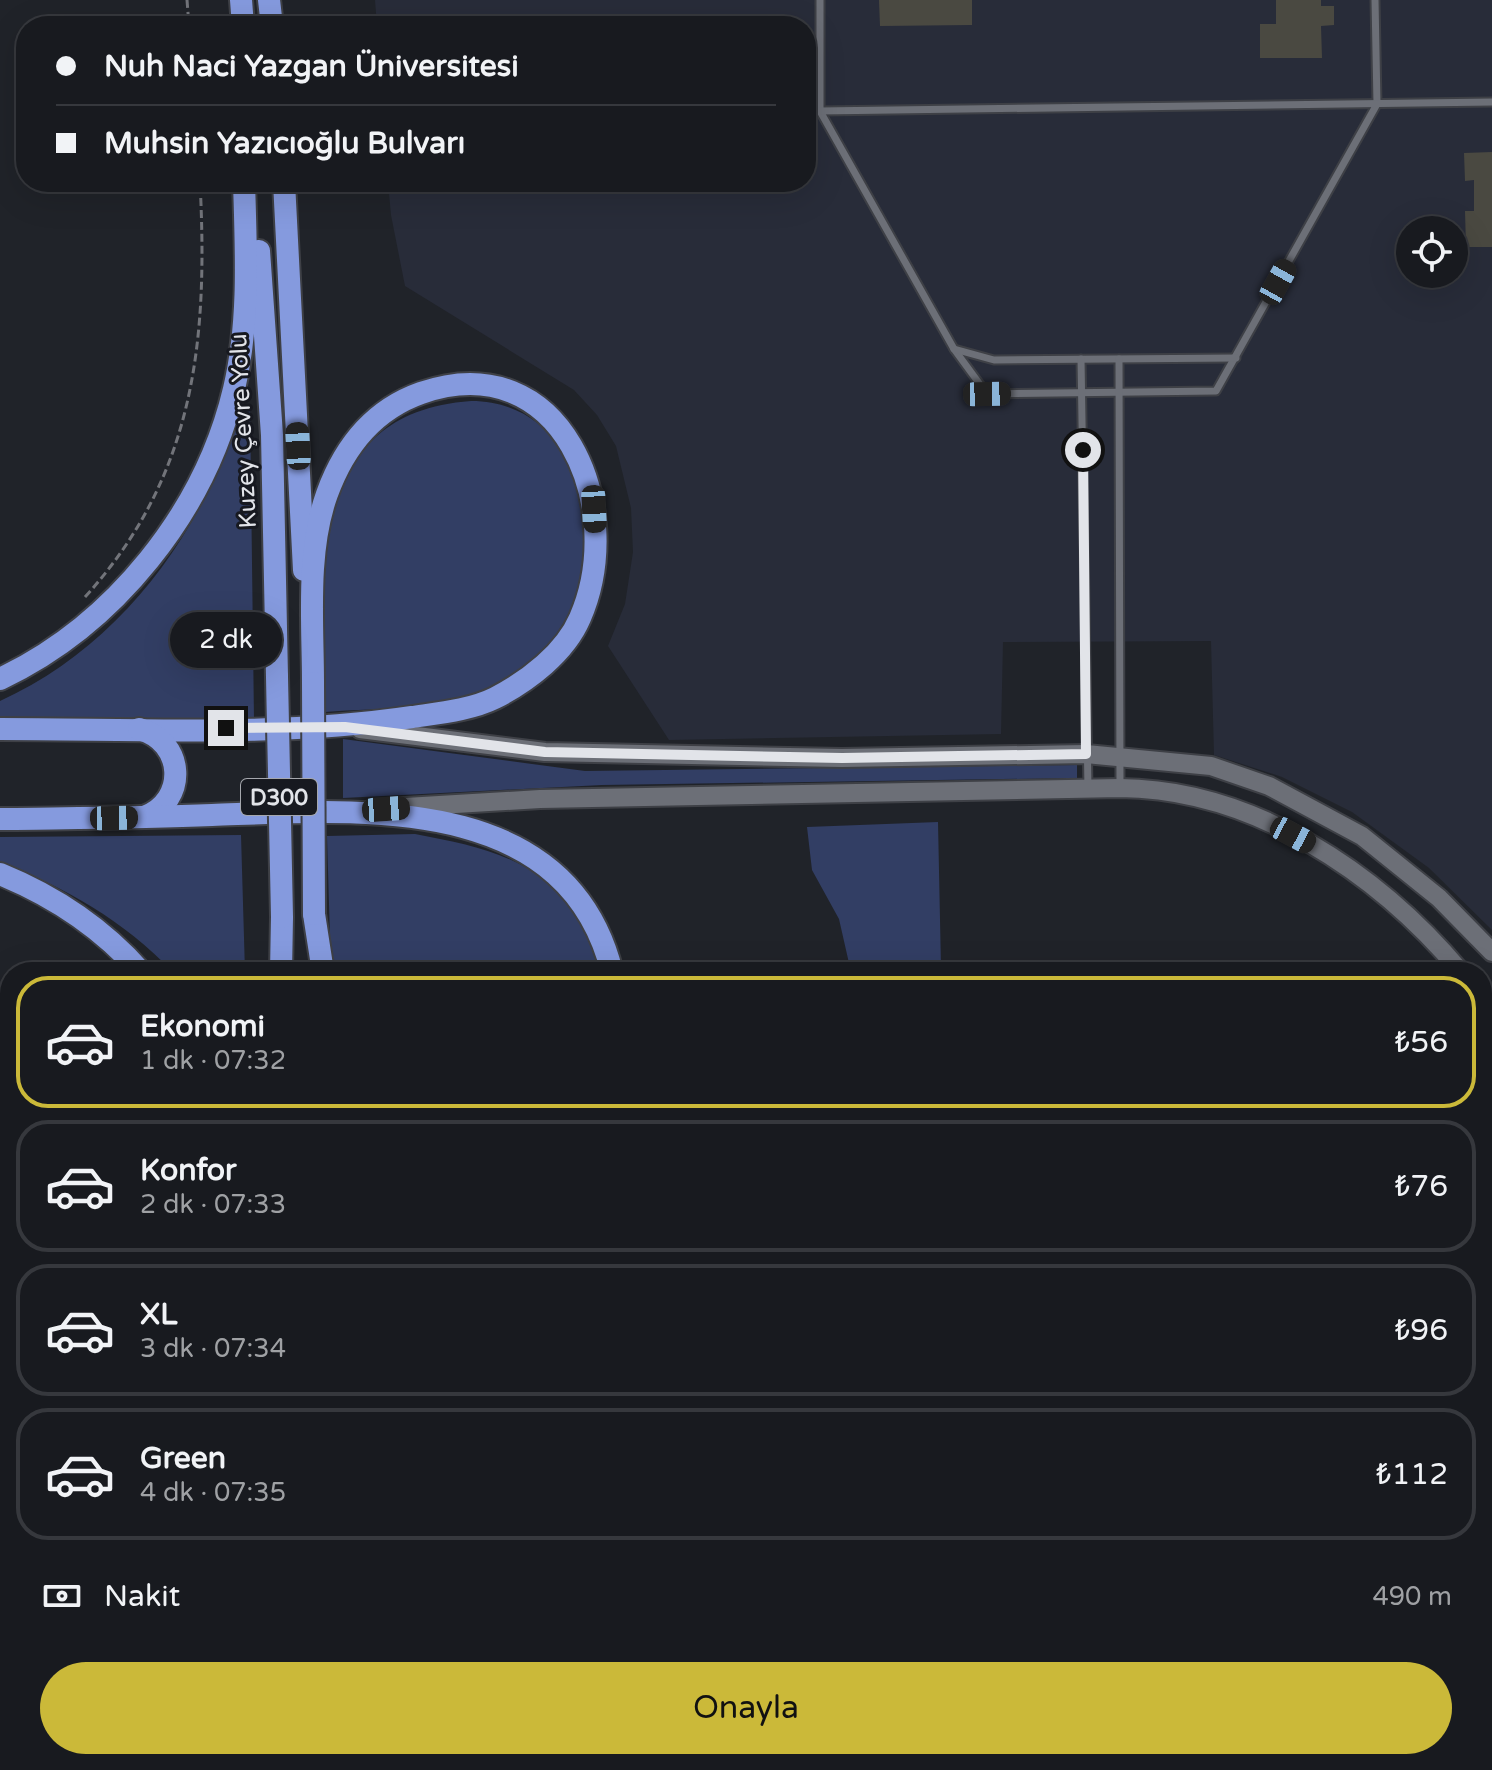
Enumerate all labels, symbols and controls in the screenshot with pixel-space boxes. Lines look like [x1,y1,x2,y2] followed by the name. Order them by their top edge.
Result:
[104,48,519,85] text: Nuh Naci Yazgan Üniversitesi
[104,125,465,162] text: Muhsin Yazıcıoğlu Bulvarı
[1396,216,1468,288] map controls
[1396,216,1468,288] button: locate
[1256,255,1300,309] car
[224,333,263,529] street label: Kuzey Çevre Yolu
[963,382,1011,406] car
[285,421,311,471] car
[1065,432,1101,468] route start
[581,484,607,534] car
[170,612,282,668] callout: 2 dk
[199,624,253,655] text: 2 dk
[208,710,244,746] route end
[241,779,317,815] road number: D300
[361,795,411,823] car
[90,806,138,830] car
[1266,813,1320,857] car
[44,1006,116,1078] icon: car
[140,1008,265,1045] text: Ekonomi
[1394,1024,1448,1061] text: ₺56
[140,1045,286,1076] text: 1 dk · 07:32
[44,1150,116,1222] icon: car
[140,1152,237,1189] text: Konfor
[1394,1168,1448,1205] text: ₺76
[140,1189,286,1220] text: 2 dk · 07:33
[44,1294,116,1366] icon: car
[140,1296,177,1333] text: XL
[1394,1312,1448,1349] text: ₺96
[140,1333,286,1364] text: 3 dk · 07:34
[44,1438,116,1510] icon: car
[140,1440,226,1477] text: Green
[1376,1456,1448,1493] text: ₺112
[140,1477,286,1508] text: 4 dk · 07:35
[40,1574,84,1618] icon: cash
[104,1578,180,1615] text: Nakit
[1372,1581,1452,1612] text: 490 m
[40,1662,1452,1754] button: Onayla

